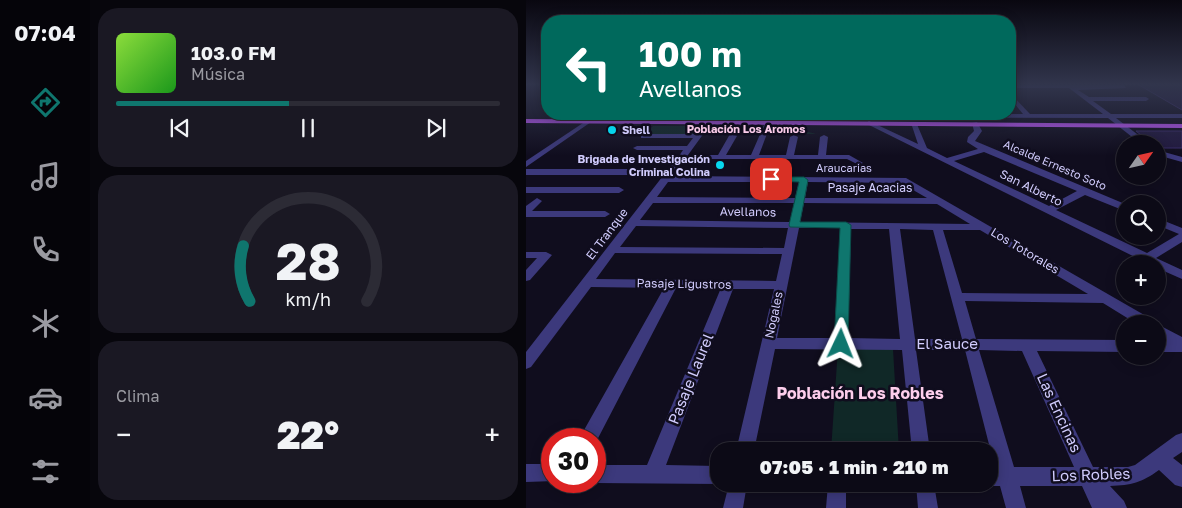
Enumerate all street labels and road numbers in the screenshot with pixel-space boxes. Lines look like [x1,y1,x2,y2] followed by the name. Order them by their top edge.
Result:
[1002,137,1109,192] street label: Alcalde Ernesto Soto
[816,161,872,174] street label: Araucarias
[997,166,1065,209] street label: San Alberto
[828,180,912,195] street label: Pasaje Acacias
[720,204,776,219] street label: Avellanos
[582,205,631,263] street label: El Tranque
[988,224,1062,277] street label: Los Totorales
[636,275,732,292] street label: Pasaje Ligustros
[761,290,786,340] street label: Nogales
[664,330,717,427] street label: Pasaje Laurel
[916,334,978,352] street label: El Sauce
[1034,370,1086,455] street label: Las Encinas
[1051,464,1131,484] street label: Los Robles

